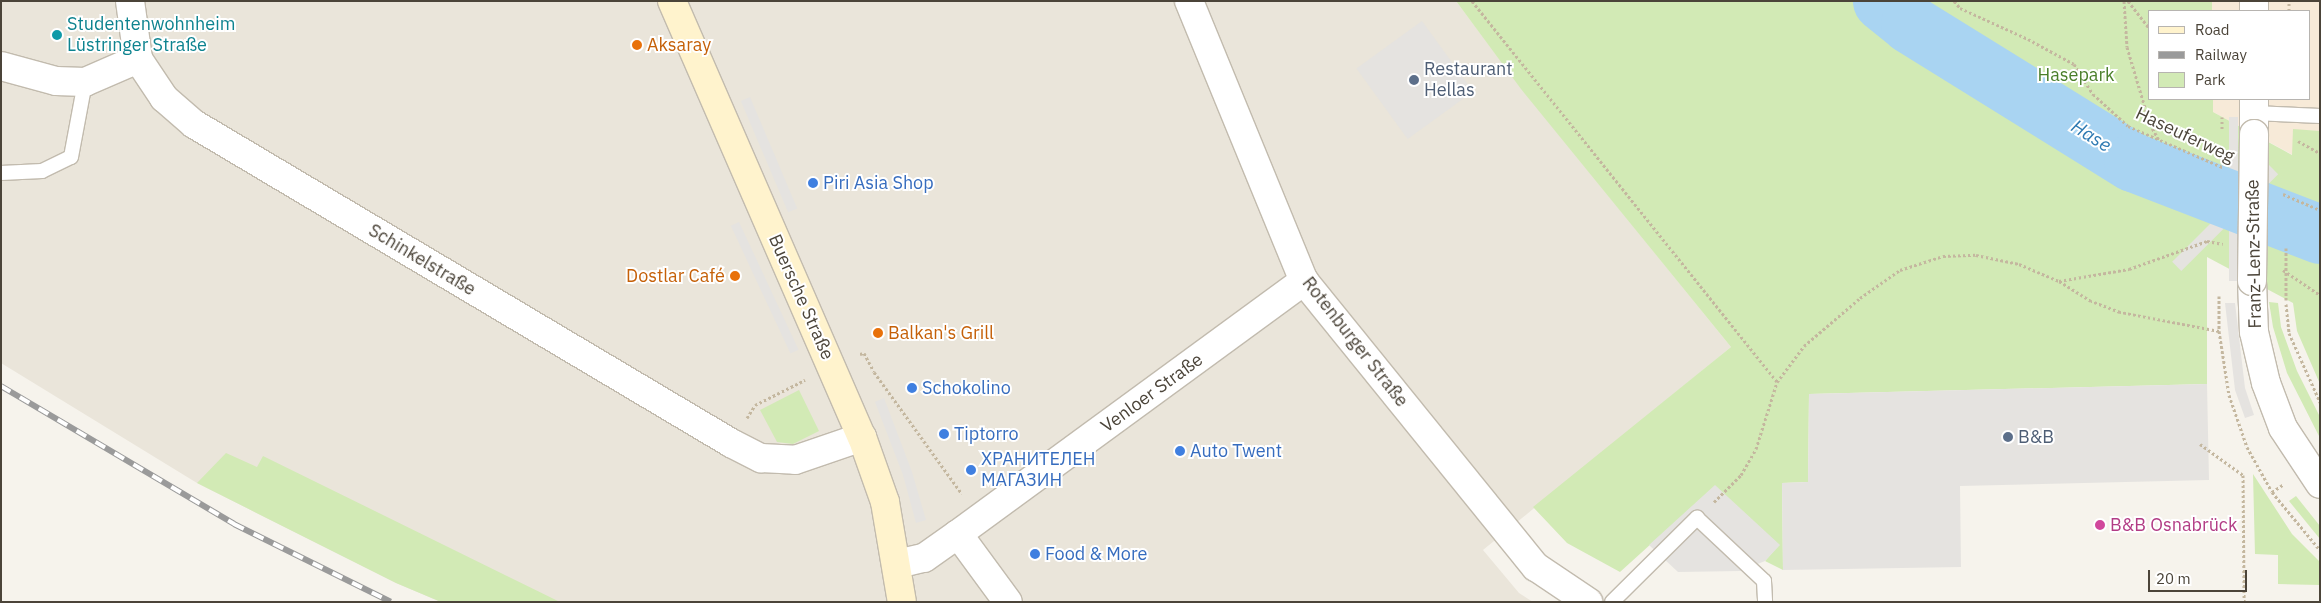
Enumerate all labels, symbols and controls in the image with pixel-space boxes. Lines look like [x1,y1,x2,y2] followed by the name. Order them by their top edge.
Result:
[2148,10,2311,100] legend
[67,14,235,56] place label: Studentenwohnheim Lüstringer Straße
[2195,20,2230,39] text: Road
[51,29,63,41] marker: Studentenwohnheim Lüstringer Straße
[647,34,711,56] place label: Aksaray
[631,39,643,51] marker: Aksaray
[2195,45,2247,64] text: Railway
[1424,59,1513,102] place label: Restaurant Hellas
[2037,64,2115,86] park label: Hasepark
[2195,70,2225,89] text: Park
[1408,74,1420,86] marker: Restaurant Hellas
[2132,103,2238,167] street label: Haseuferweg
[2067,115,2115,157] water label: Hase
[823,172,934,194] place label: Piri Asia Shop
[807,177,819,189] marker: Piri Asia Shop
[2242,179,2266,329] street label: Franz-Lenz-Straße
[365,220,479,300] street label: Schinkelstraße
[764,231,838,363] street label: Buersche Straße
[626,265,725,287] place label: Dostlar Café
[729,270,741,282] marker: Dostlar Café
[1298,273,1412,411] street label: Rotenburger Straße
[888,322,994,344] place label: Balkan's Grill
[872,327,884,339] marker: Balkan's Grill
[1097,349,1207,437] street label: Venloer Straße
[922,377,1011,399] place label: Schokolino
[906,382,918,394] marker: Schokolino
[954,423,1019,445] place label: Tiptorro
[2018,426,2054,448] place label: B&B
[938,428,950,440] marker: Tiptorro
[2002,431,2014,443] marker: B&B
[1190,440,1282,462] place label: Auto Twent
[1174,445,1186,457] marker: Auto Twent
[981,449,1095,492] place label: ХРАНИТЕЛЕН МАГАЗИН
[965,464,977,476] marker: ХРАНИТЕЛЕН МАГАЗИН
[2110,514,2237,536] place label: B&B Osnabrück
[2094,519,2106,531] marker: B&B Osnabrück
[1045,543,1147,565] place label: Food & More
[1029,548,1041,560] marker: Food & More
[2151,560,2250,592] scale bar
[2156,569,2191,588] text: 20 m

